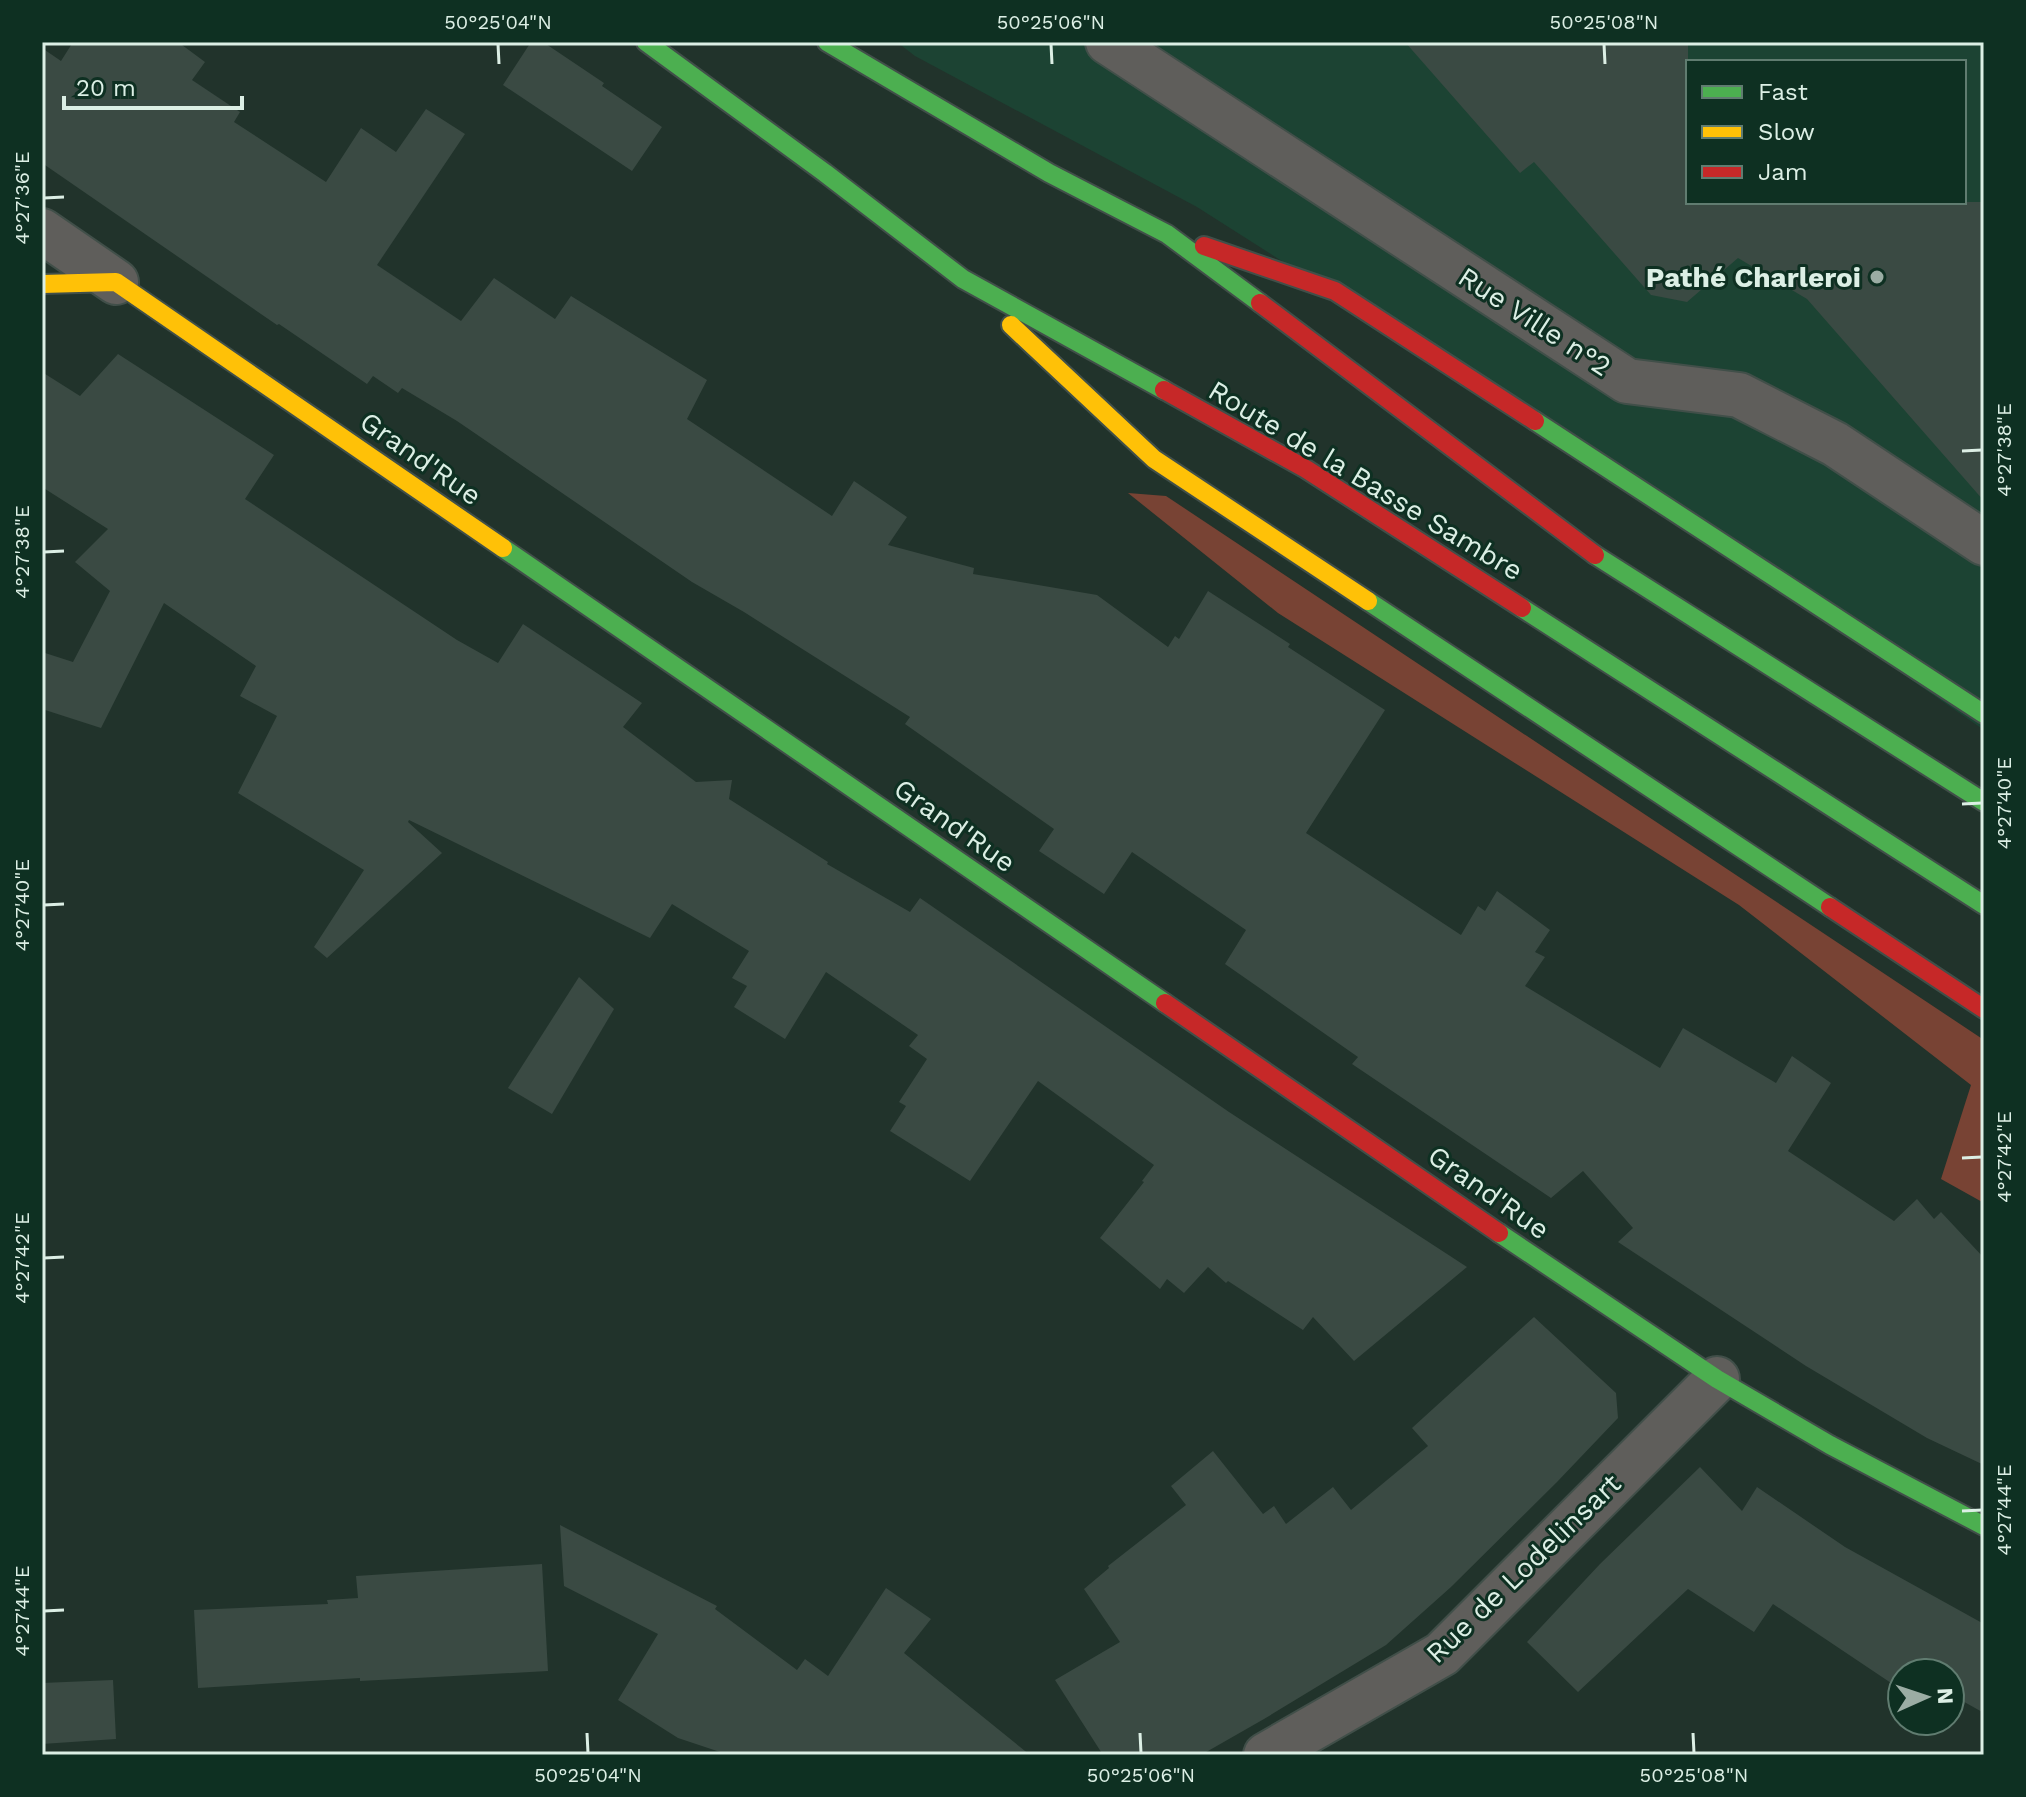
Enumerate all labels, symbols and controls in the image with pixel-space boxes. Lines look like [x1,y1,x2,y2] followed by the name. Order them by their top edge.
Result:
[444,10,552,34] text: 50°25'04"N
[997,10,1105,34] text: 50°25'06"N
[1550,10,1658,34] text: 50°25'08"N
[64,60,242,110] scale bar
[1686,60,1966,204] legend
[76,74,136,102] text: 20 m
[1758,78,1808,106] text: Fast
[1758,118,1815,146] text: Slow
[10,151,34,245] text: 4°27'36"E
[1758,158,1808,186] text: Jam
[1452,260,1617,383] street label: Rue Ville n°2
[1646,261,1861,294] place label: Pathé Charleroi
[1868,268,1886,286] marker: Pathé Charleroi
[1203,373,1529,587] street label: Route de la Basse Sambre
[1992,403,2016,497] text: 4°27'38"E
[354,405,488,512] street label: Grand'Rue
[10,505,34,599] text: 4°27'38"E
[1992,757,2016,849] text: 4°27'40"E
[888,772,1022,879] street label: Grand'Rue
[10,859,34,951] text: 4°27'40"E
[1992,1111,2016,1203] text: 4°27'42"E
[1422,1139,1556,1246] street label: Grand'Rue
[10,1212,34,1304] text: 4°27'42"E
[1992,1464,2016,1556] text: 4°27'44"E
[1419,1467,1628,1670] street label: Rue de Lodelinsart
[10,1565,34,1657] text: 4°27'44"E
[1886,1657,1966,1737] north arrow
[1933,1687,1958,1705] text: N
[534,1763,642,1787] text: 50°25'04"N
[1087,1763,1195,1787] text: 50°25'06"N
[1640,1763,1748,1787] text: 50°25'08"N

